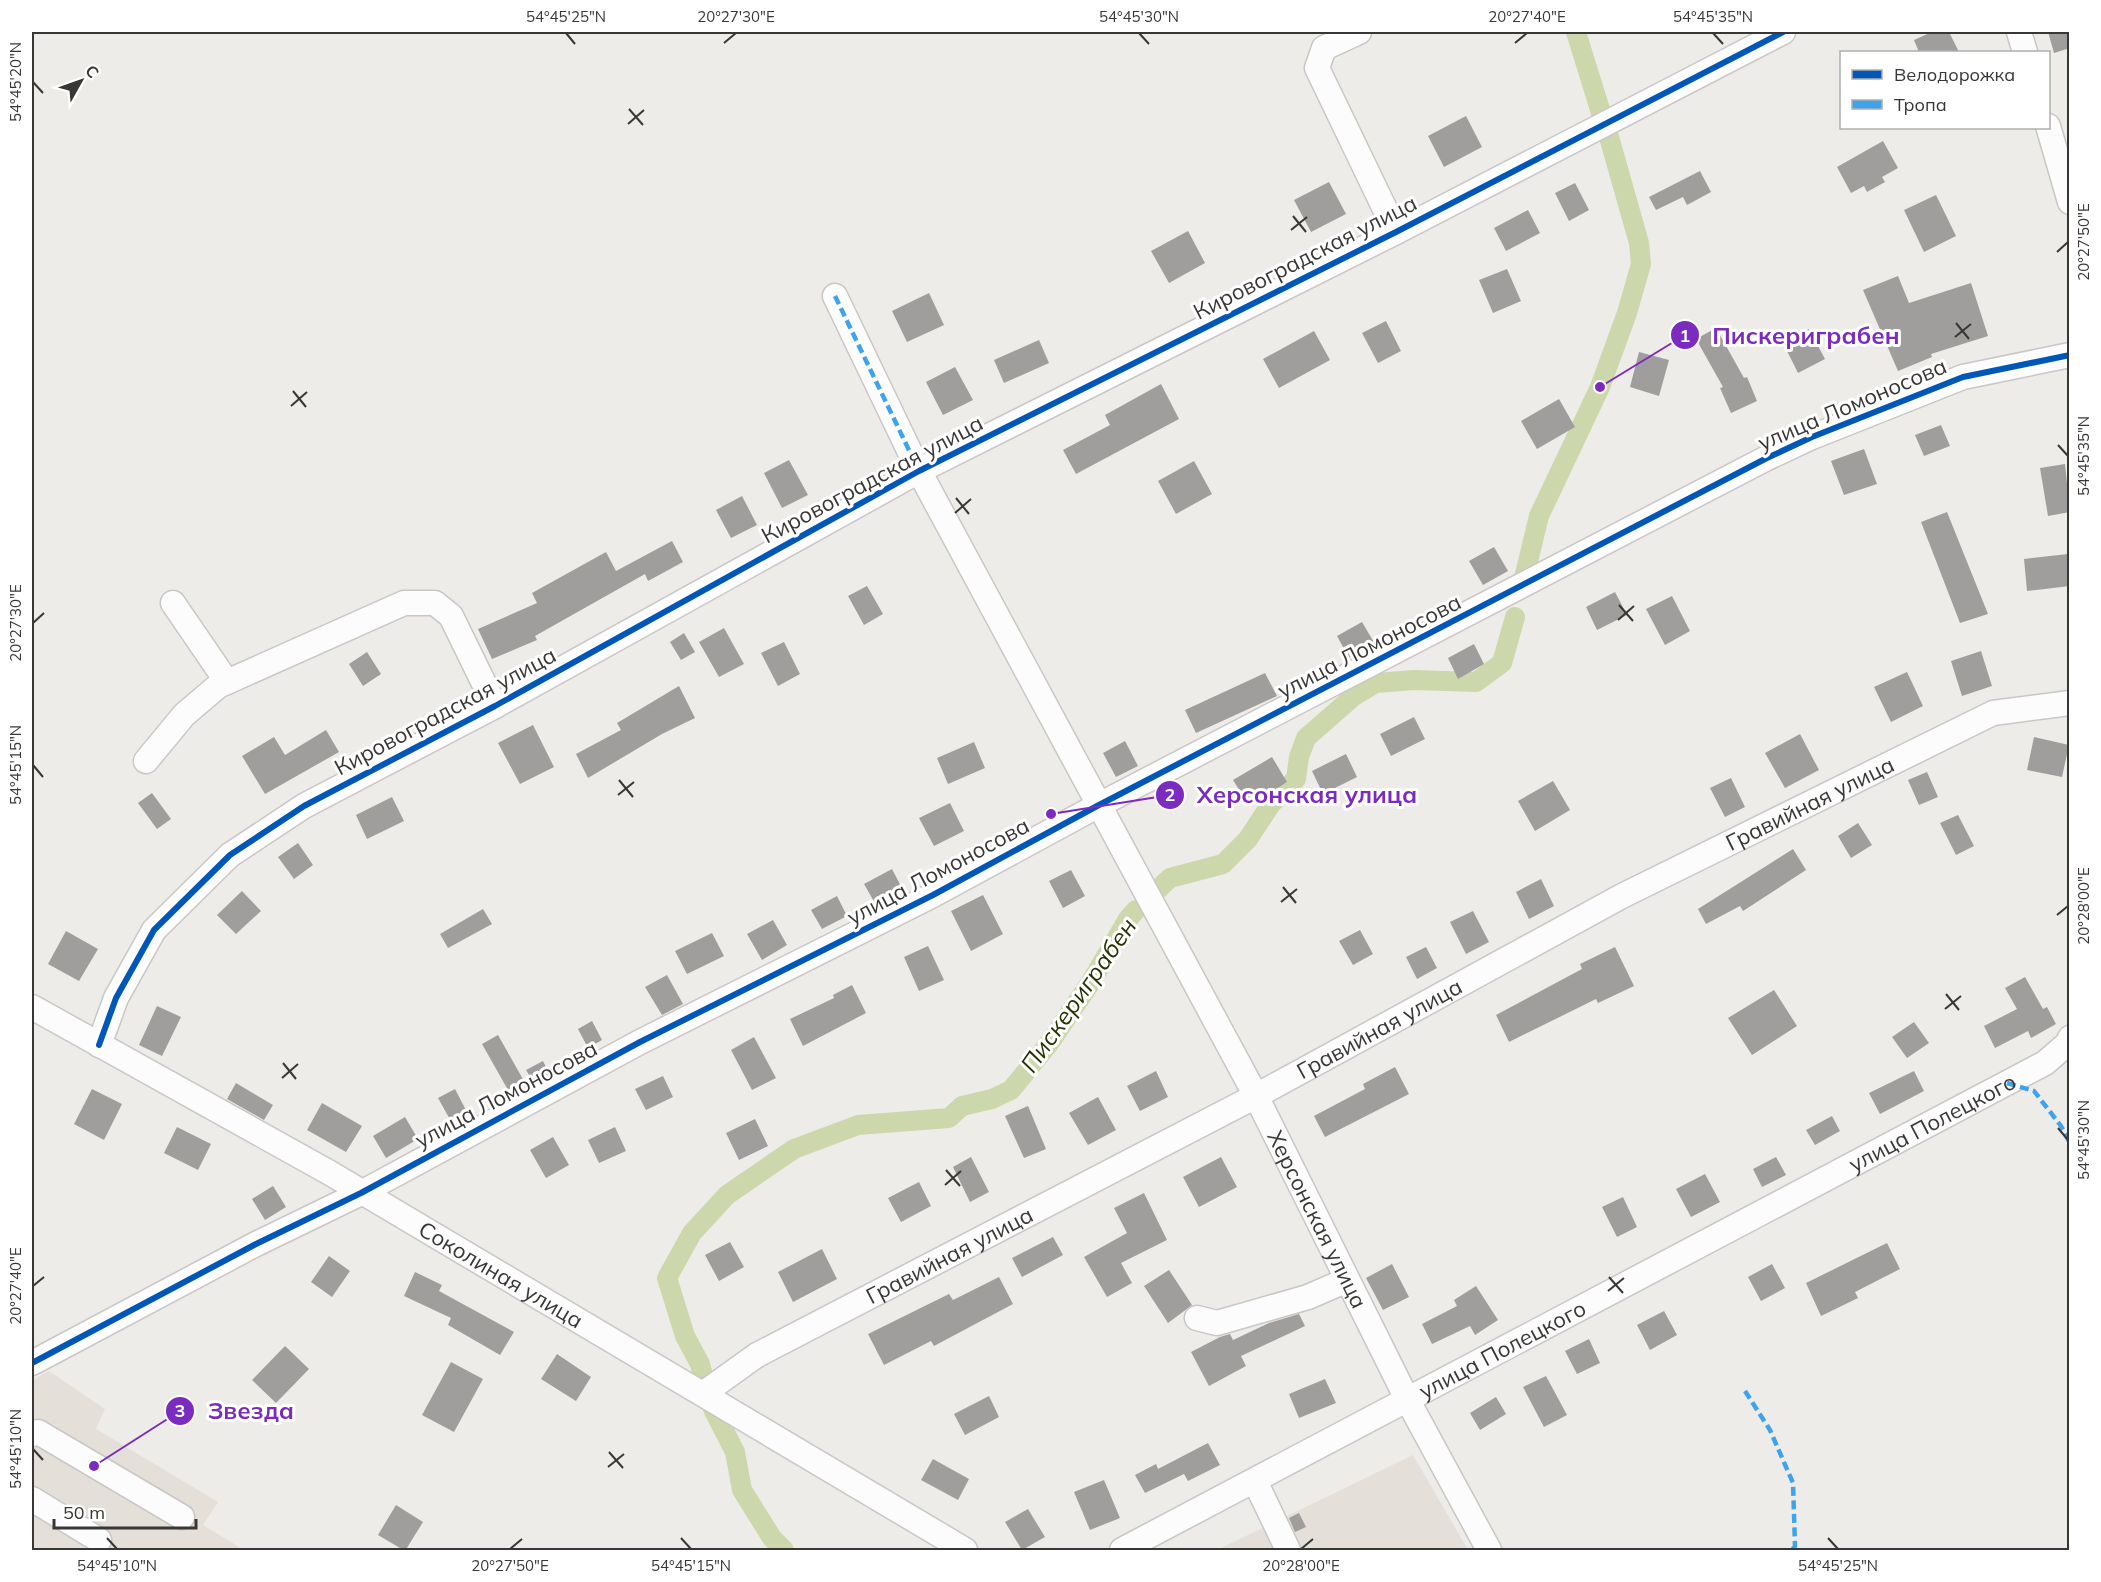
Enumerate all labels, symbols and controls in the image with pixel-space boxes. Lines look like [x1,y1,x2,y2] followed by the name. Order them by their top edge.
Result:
[526,7,606,26] text: 54°45'25"N
[697,7,775,26] text: 20°27'30"E
[1099,7,1179,26] text: 54°45'30"N
[1488,7,1566,26] text: 20°27'40"E
[1673,7,1753,26] text: 54°45'35"N
[6,42,25,122] text: 54°45'20"N
[51,51,111,111] north arrow
[1840,51,2050,129] legend
[81,61,104,82] text: С
[1894,63,2015,86] text: Велодорожка
[1894,93,1947,116] text: Тропа
[1189,188,1421,326] street label: Кировоградская улица
[2074,203,2093,281] text: 20°27'50"E
[1670,314,1912,356] callout: Пискериграбен
[1712,320,1900,350] text: Пискериграбен
[1680,324,1690,347] text: 1
[1753,352,1951,456] street label: улица Ломоносова
[756,409,988,549] street label: Кировоградская улица
[2074,416,2093,496] text: 54°45'35"N
[6,584,25,662] text: 20°27'30"E
[1272,588,1466,704] street label: улица Ломоносова
[329,641,561,781] street label: Кировоградская улица
[6,725,25,805] text: 54°45'15"N
[1721,750,1899,857] street label: Гравийная улица
[1155,774,1429,816] callout: Херсонская улица
[1196,779,1417,809] text: Херсонская улица
[1165,783,1175,806] text: 2
[842,811,1034,931] street label: улица Ломоносова
[2074,867,2093,945] text: 20°28'00"E
[1014,912,1142,1078] water label: Пискериграбен
[1292,972,1467,1085] street label: Гравийная улица
[410,1034,602,1154] street label: улица Ломоносова
[1844,1067,2021,1178] street label: улица Полецкого
[2074,1100,2093,1180] text: 54°45'30"N
[1261,1126,1374,1313] street label: Херсонская улица
[861,1200,1038,1310] street label: Гравийная улица
[414,1215,588,1334] street label: Соколиная улица
[6,1247,25,1325] text: 20°27'40"E
[1414,1294,1591,1405] street label: улица Полецкого
[165,1390,306,1432] callout: Звезда
[208,1395,294,1425] text: Звезда
[175,1399,185,1422] text: 3
[6,1409,25,1489] text: 54°45'10"N
[54,1492,196,1530] scale bar
[63,1501,105,1524] text: 50 m
[77,1556,157,1575] text: 54°45'10"N
[471,1556,549,1575] text: 20°27'50"E
[651,1556,731,1575] text: 54°45'15"N
[1262,1556,1340,1575] text: 20°28'00"E
[1798,1556,1878,1575] text: 54°45'25"N

